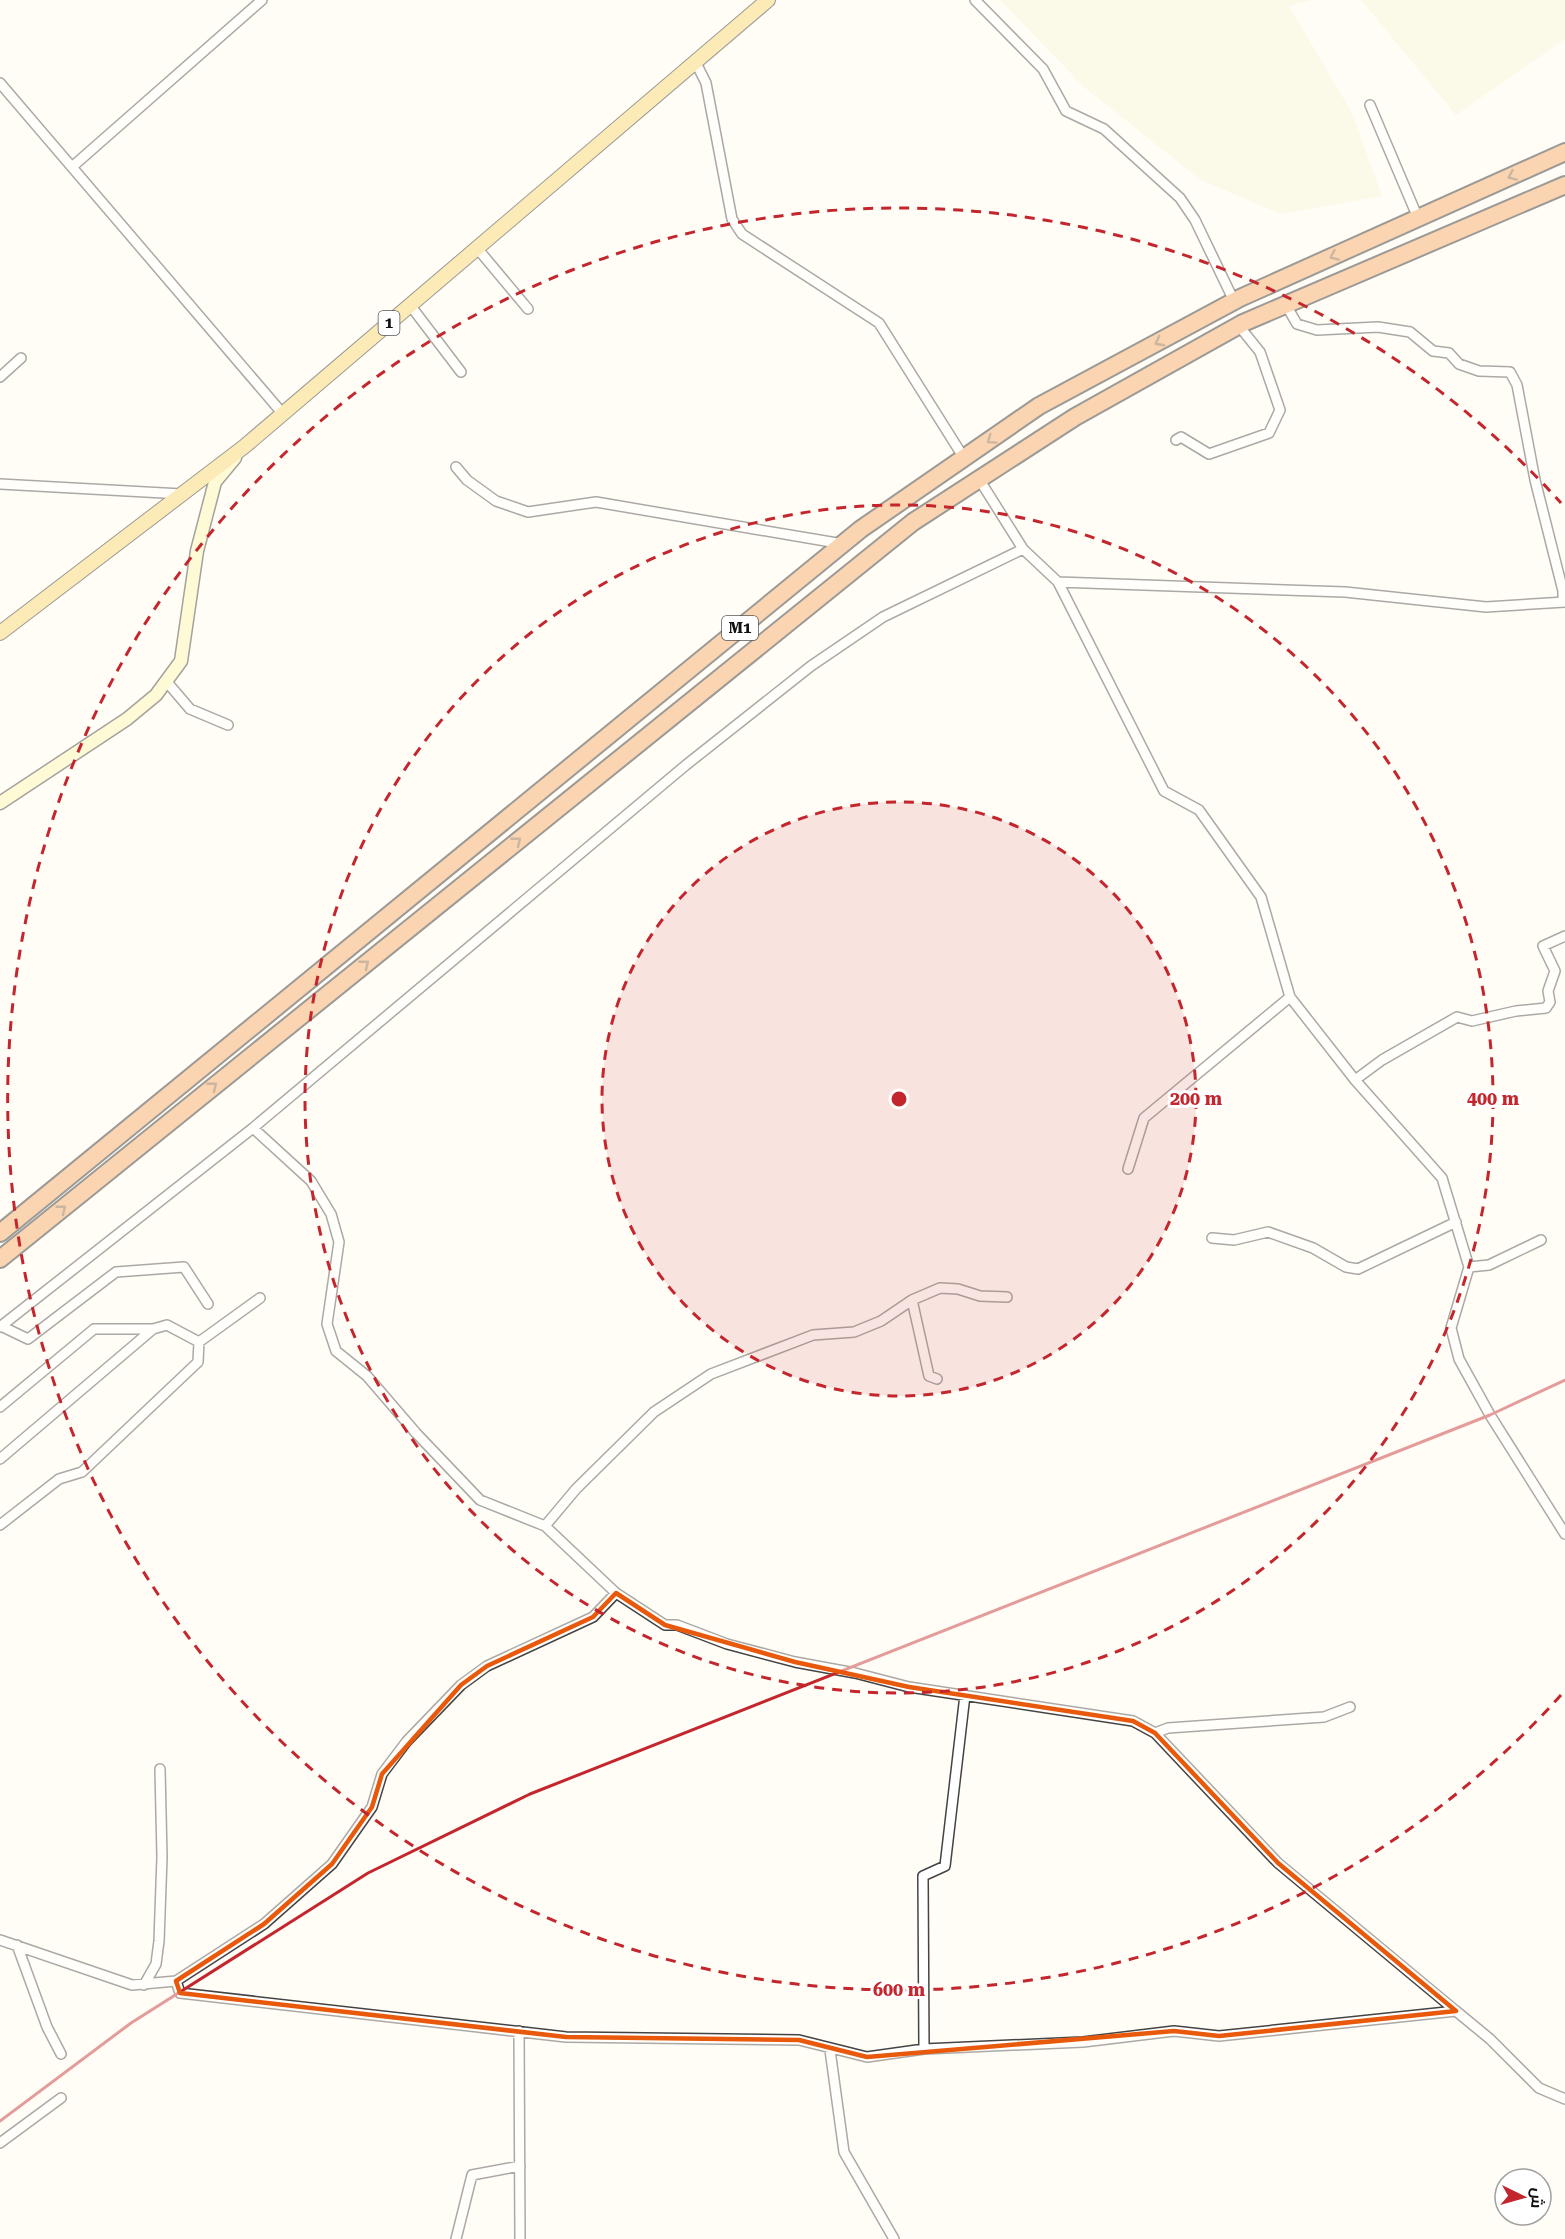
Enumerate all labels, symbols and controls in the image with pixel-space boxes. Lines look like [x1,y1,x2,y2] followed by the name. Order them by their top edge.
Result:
[1507,168,1518,180] one-way arrow
[1329,248,1340,260] one-way arrow
[378,311,400,335] road number: 1
[1155,335,1165,346] one-way arrow
[986,433,997,444] one-way arrow
[722,616,758,640] road number: M1
[510,838,521,849] one-way arrow
[358,960,369,971] one-way arrow
[207,1083,218,1094] one-way arrow
[1170,1088,1223,1109] text: 200 m
[1467,1088,1520,1109] text: 400 m
[889,1089,909,1109] centre of rings
[55,1205,66,1216] one-way arrow
[873,1979,926,2000] text: 600 m
[1493,2167,1553,2227] north arrow
[1527,2187,1548,2209] text: ش

